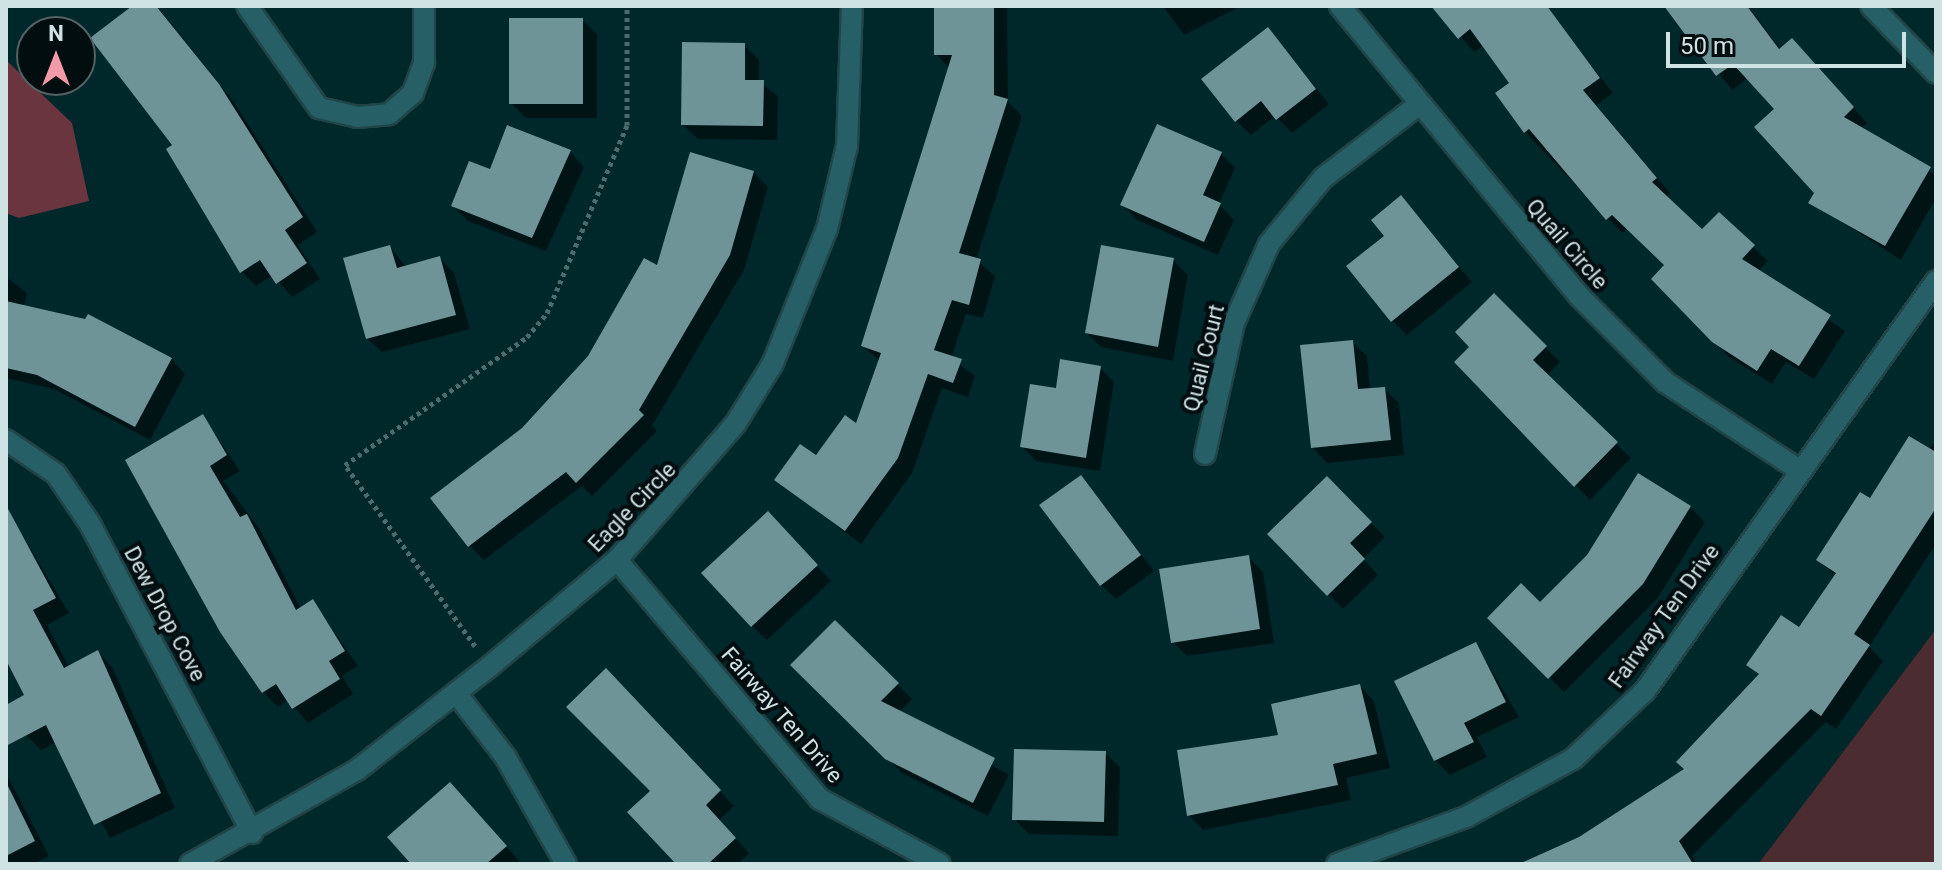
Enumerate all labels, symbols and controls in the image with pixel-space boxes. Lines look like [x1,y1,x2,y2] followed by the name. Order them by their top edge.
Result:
[16,16,96,96] north arrow
[1670,16,1910,66] scale bar
[48,21,64,46] text: N
[1680,32,1734,60] text: 50 m
[1521,194,1613,294] street label: Quail Circle
[1178,302,1230,414] street label: Quail Court
[583,457,681,557] street label: Eagle Circle
[1603,539,1725,693] street label: Fairway Ten Drive
[118,542,212,686] street label: Dew Drop Cove
[716,642,848,788] street label: Fairway Ten Drive

